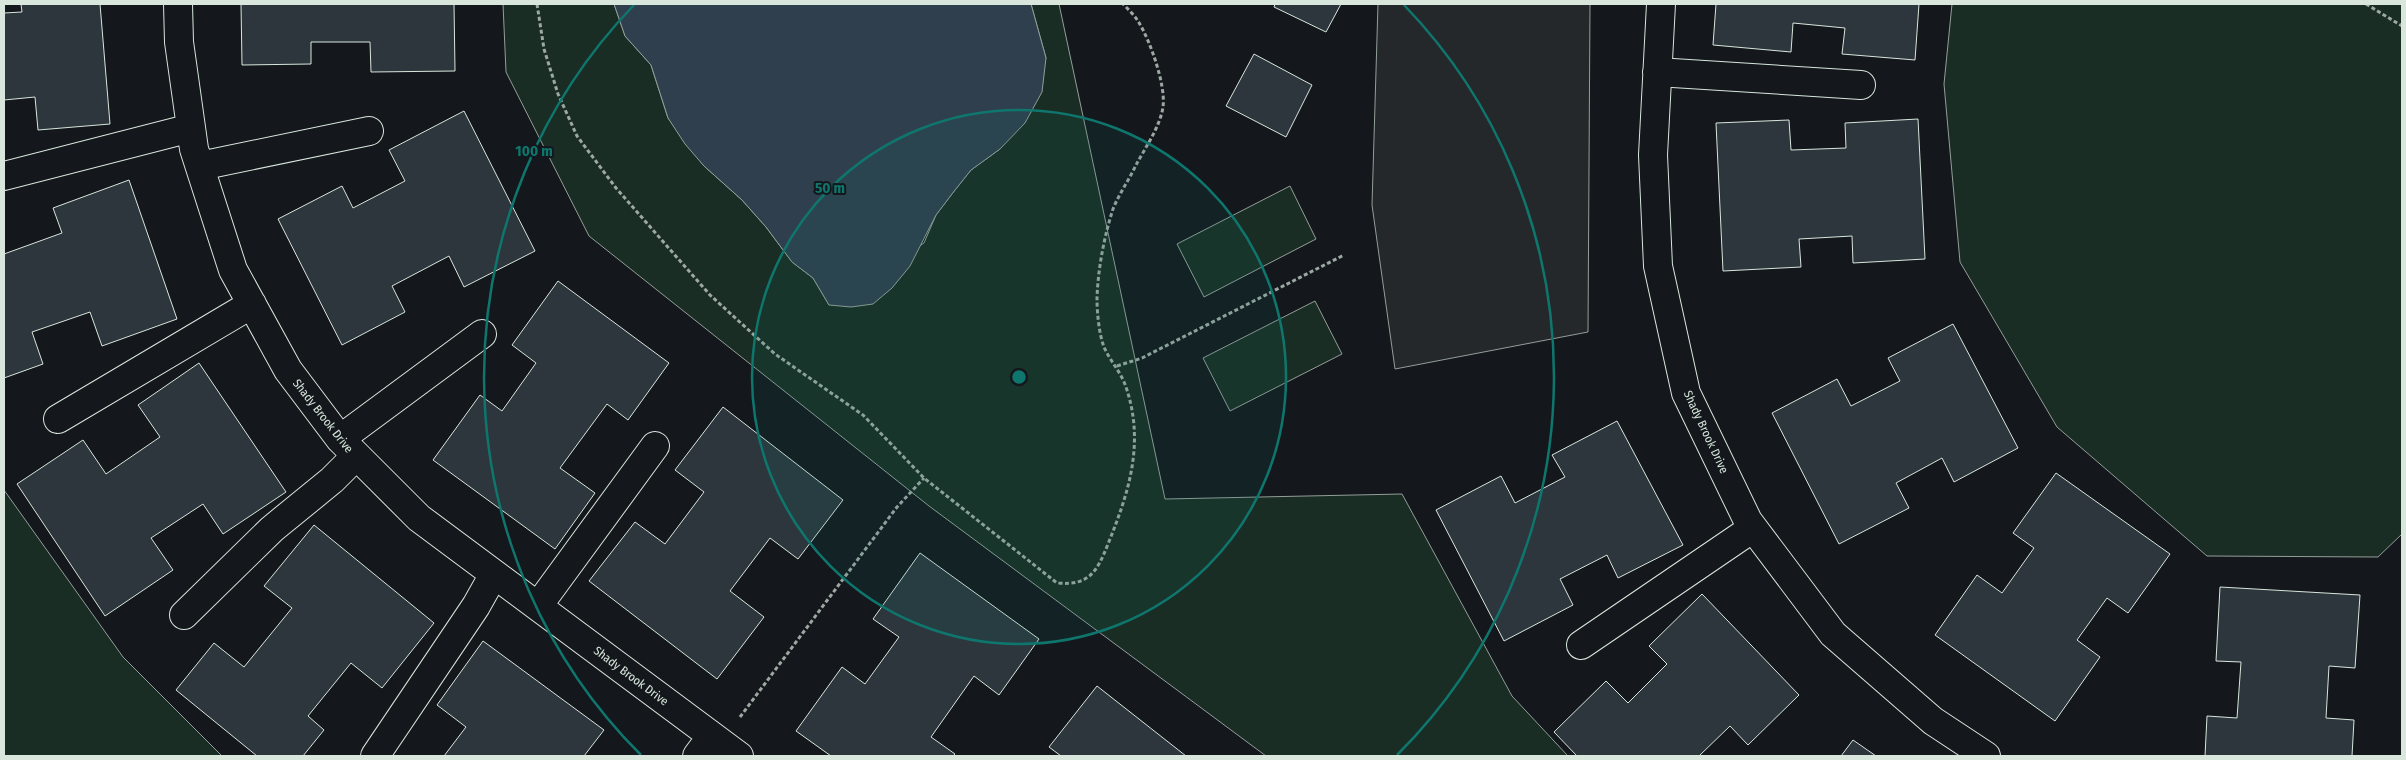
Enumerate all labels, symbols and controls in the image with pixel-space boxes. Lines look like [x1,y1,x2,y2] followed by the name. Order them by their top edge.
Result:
[515,142,553,160] text: 100 m
[815,179,845,197] text: 50 m
[1010,368,1028,386] centre of rings
[290,376,356,456] street label: Shady Brook Drive
[1681,388,1731,476] street label: Shady Brook Drive
[591,643,671,709] street label: Shady Brook Drive

